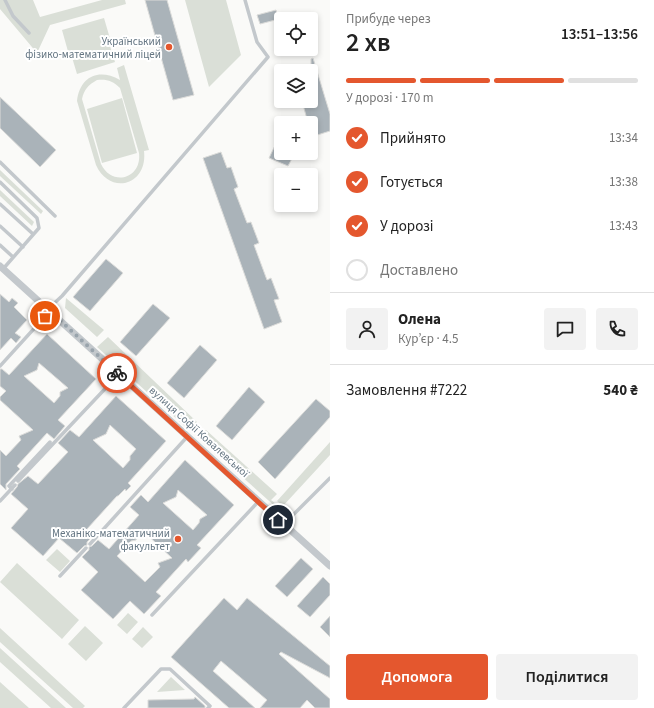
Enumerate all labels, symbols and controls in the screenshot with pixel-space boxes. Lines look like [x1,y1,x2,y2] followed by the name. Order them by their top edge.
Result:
[346,10,431,28] text: Прибуде через
[274,12,318,212] map controls
[274,12,318,56] button: locate
[346,24,391,61] text: 2 хв
[561,24,638,45] text: 13:51–13:56
[25,34,161,62] place label: Український фізико-математичний ліцей
[164,42,174,52] marker: Український фізико-математичний ліцей
[274,64,318,108] button: layers
[346,89,434,107] text: У дорозі · 170 m
[274,116,318,160] button: +
[346,127,368,149] icon: check
[380,128,446,149] text: Прийнято
[609,129,638,147] text: 13:34
[274,168,318,212] button: −
[346,171,368,193] icon: check
[380,172,443,193] text: Готується
[609,173,638,191] text: 13:38
[346,215,368,237] icon: check
[380,216,434,237] text: У дорозі
[609,217,638,235] text: 13:43
[380,260,458,281] text: Доставлено
[28,299,62,333] pin
[34,305,56,327] icon: bag
[346,308,388,350] button: person
[544,308,586,350] button: chat
[596,308,638,350] button: phone
[398,309,441,330] text: Олена
[398,330,458,348] text: Кур’єр · 4.5
[97,353,137,393] courier
[106,362,128,384] icon: bike
[346,380,467,401] text: Замовлення #7222
[603,380,638,401] text: 540 ₴
[146,383,252,481] street label: вулиця Софії Ковалевської
[261,503,295,537] pin
[267,509,289,531] icon: home
[52,526,170,554] place label: Механіко-математичний факультет
[173,534,183,544] marker: Механіко-математичний факультет
[346,654,488,700] button: Допомога
[496,654,638,700] button: Поділитися

